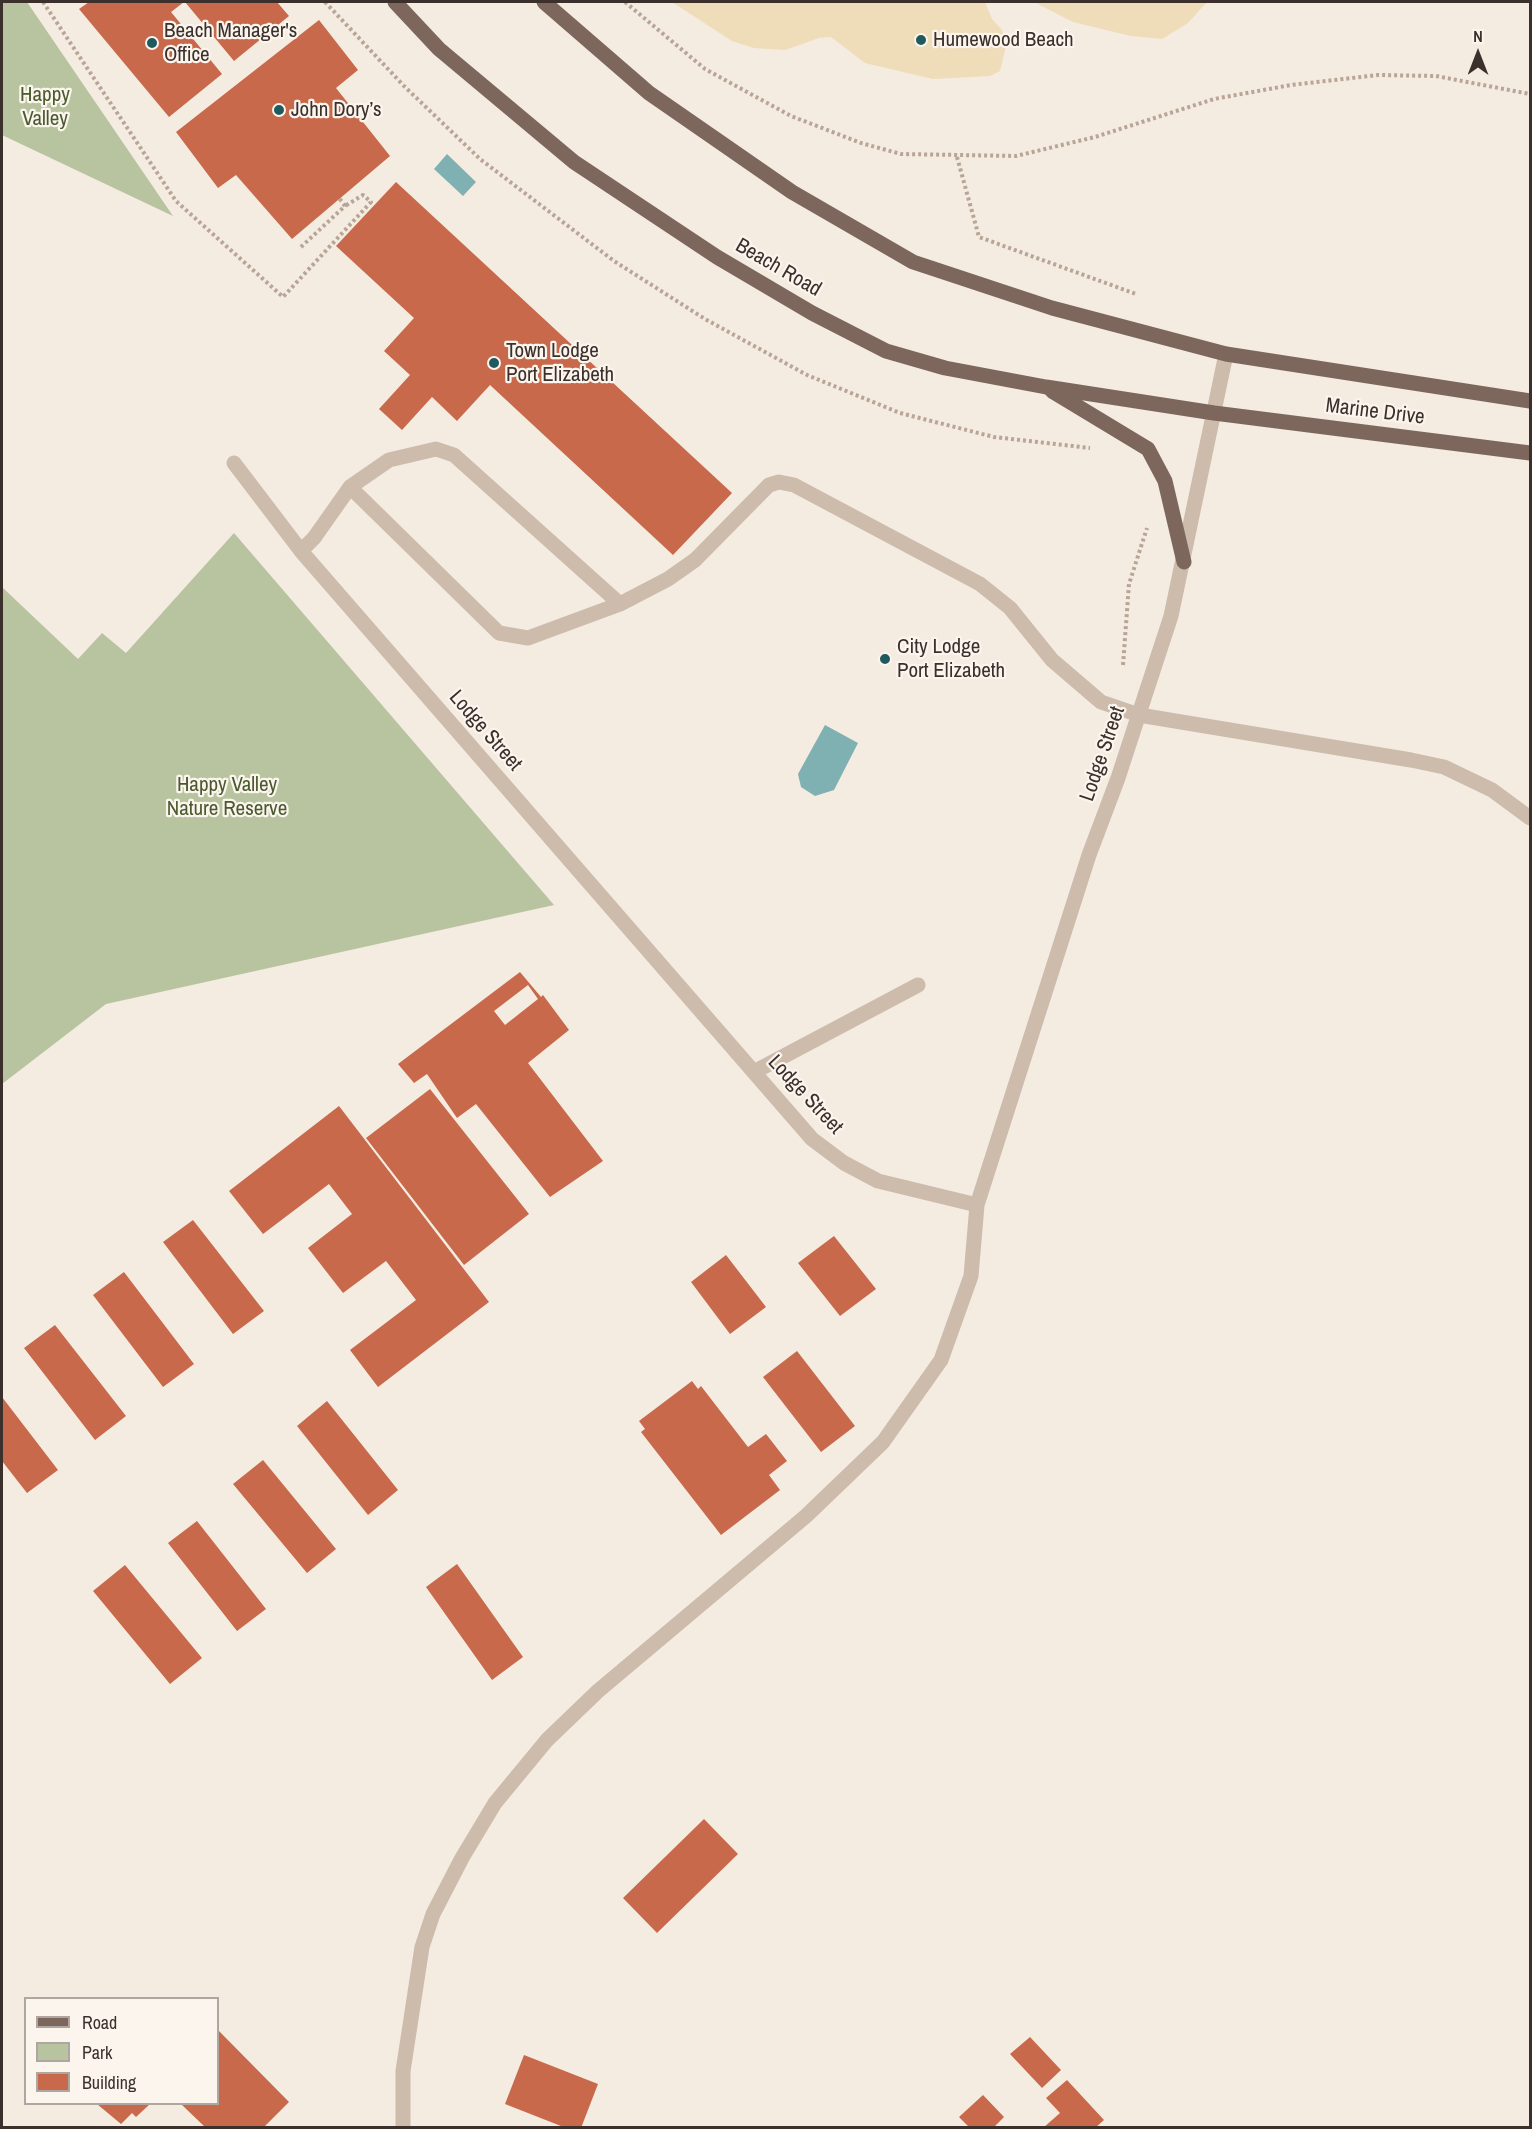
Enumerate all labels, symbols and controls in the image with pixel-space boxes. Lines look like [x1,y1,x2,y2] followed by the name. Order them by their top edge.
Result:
[164,18,297,68] place label: Beach Manager's Office
[1448,24,1508,84] north arrow
[1473,25,1483,47] text: N
[933,27,1074,53] place label: Humewood Beach
[914,33,928,47] marker: Humewood Beach
[145,36,159,50] marker: Beach Manager's Office
[20,82,70,132] park label: Happy Valley
[291,97,382,123] place label: John Dory’s
[272,103,286,117] marker: John Dory’s
[731,233,825,303] street label: Beach Road
[506,338,614,388] place label: Town Lodge Port Elizabeth
[487,356,501,370] marker: Town Lodge Port Elizabeth
[1324,393,1426,431] street label: Marine Drive
[897,634,1005,684] place label: City Lodge Port Elizabeth
[878,652,892,666] marker: City Lodge Port Elizabeth
[443,686,527,776] street label: Lodge Street
[1075,703,1131,805] street label: Lodge Street
[167,772,287,822] park label: Happy Valley Nature Reserve
[762,1050,848,1140] street label: Lodge Street
[24,1997,219,2105] legend
[82,2010,117,2035] text: Road
[82,2040,112,2065] text: Park
[82,2070,136,2095] text: Building

